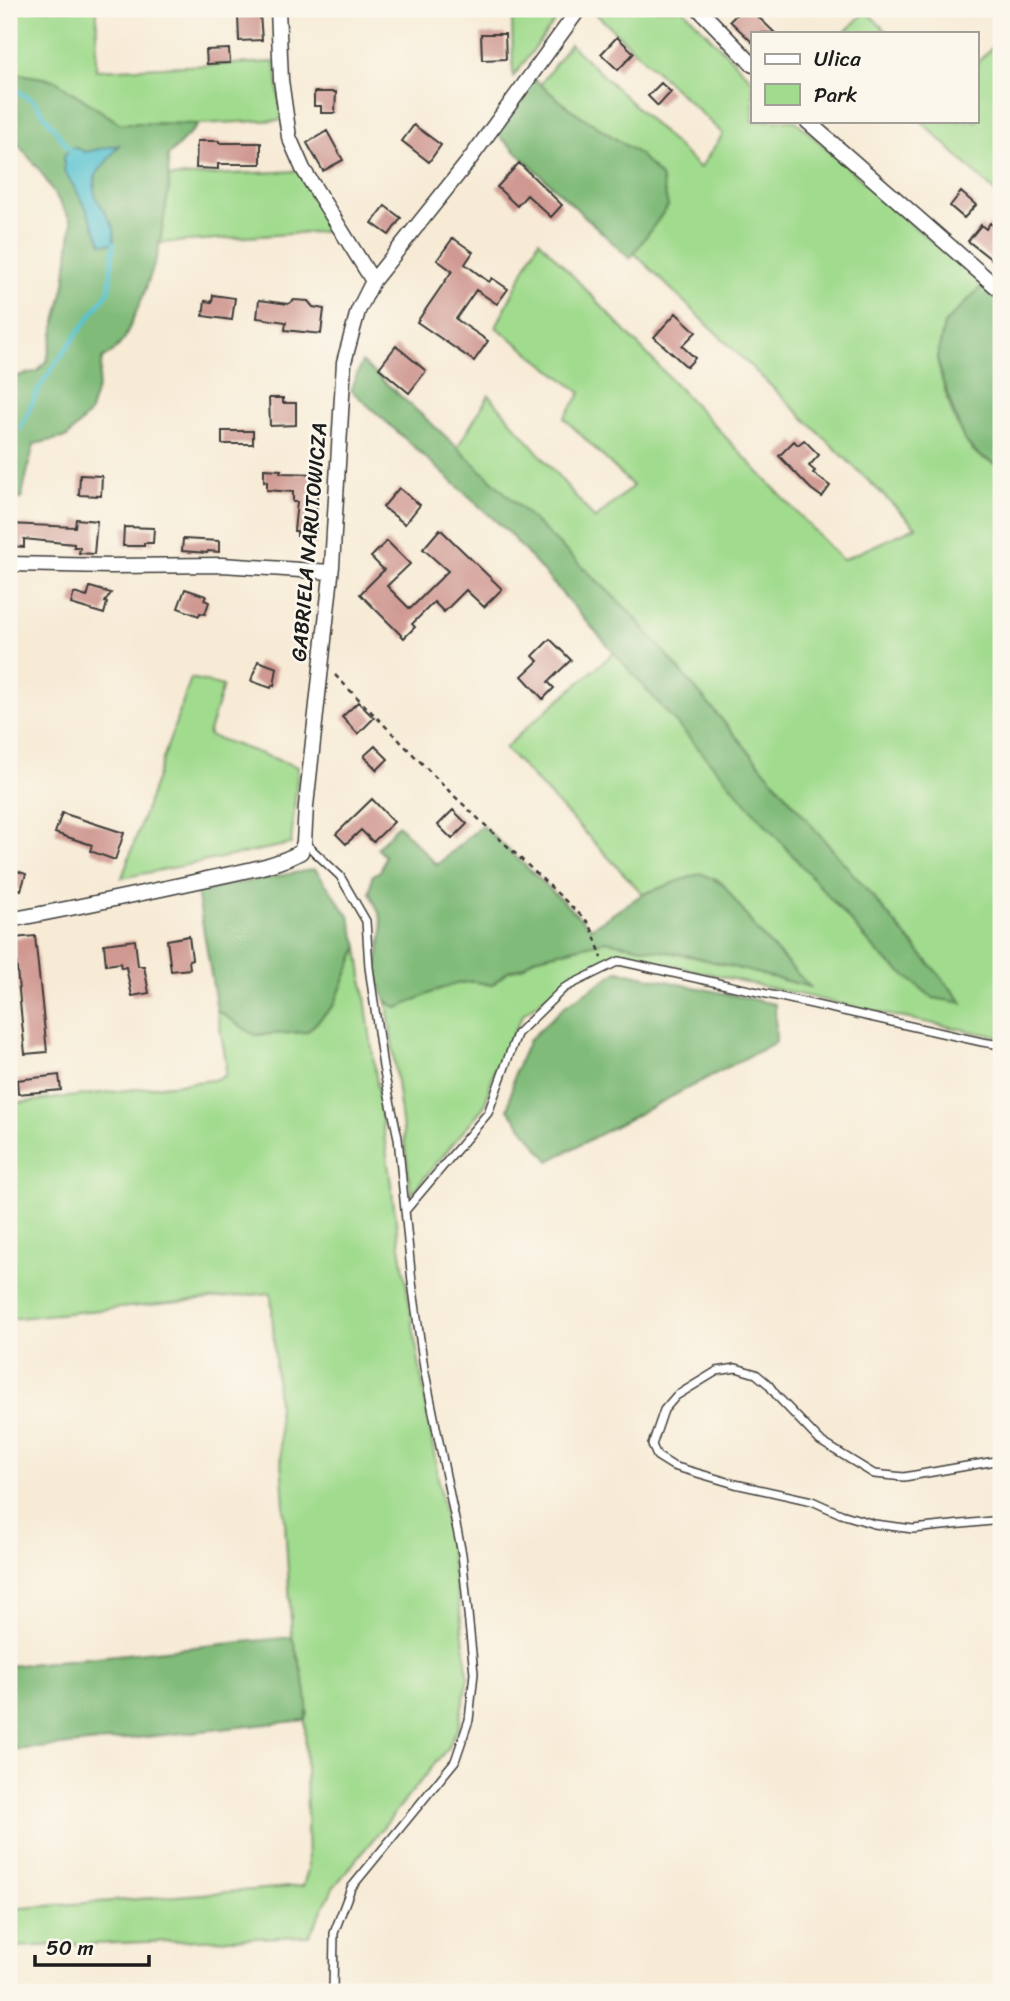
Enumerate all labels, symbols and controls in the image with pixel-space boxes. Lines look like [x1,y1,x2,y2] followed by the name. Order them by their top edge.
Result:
[751,32,978,122] legend
[814,40,861,78] text: Ulica
[814,76,857,114] text: Park
[280,421,338,663] street label: GABRIELA NARUTOWICZA
[35,1924,149,1968] scale bar
[46,1929,94,1967] text: 50 m

